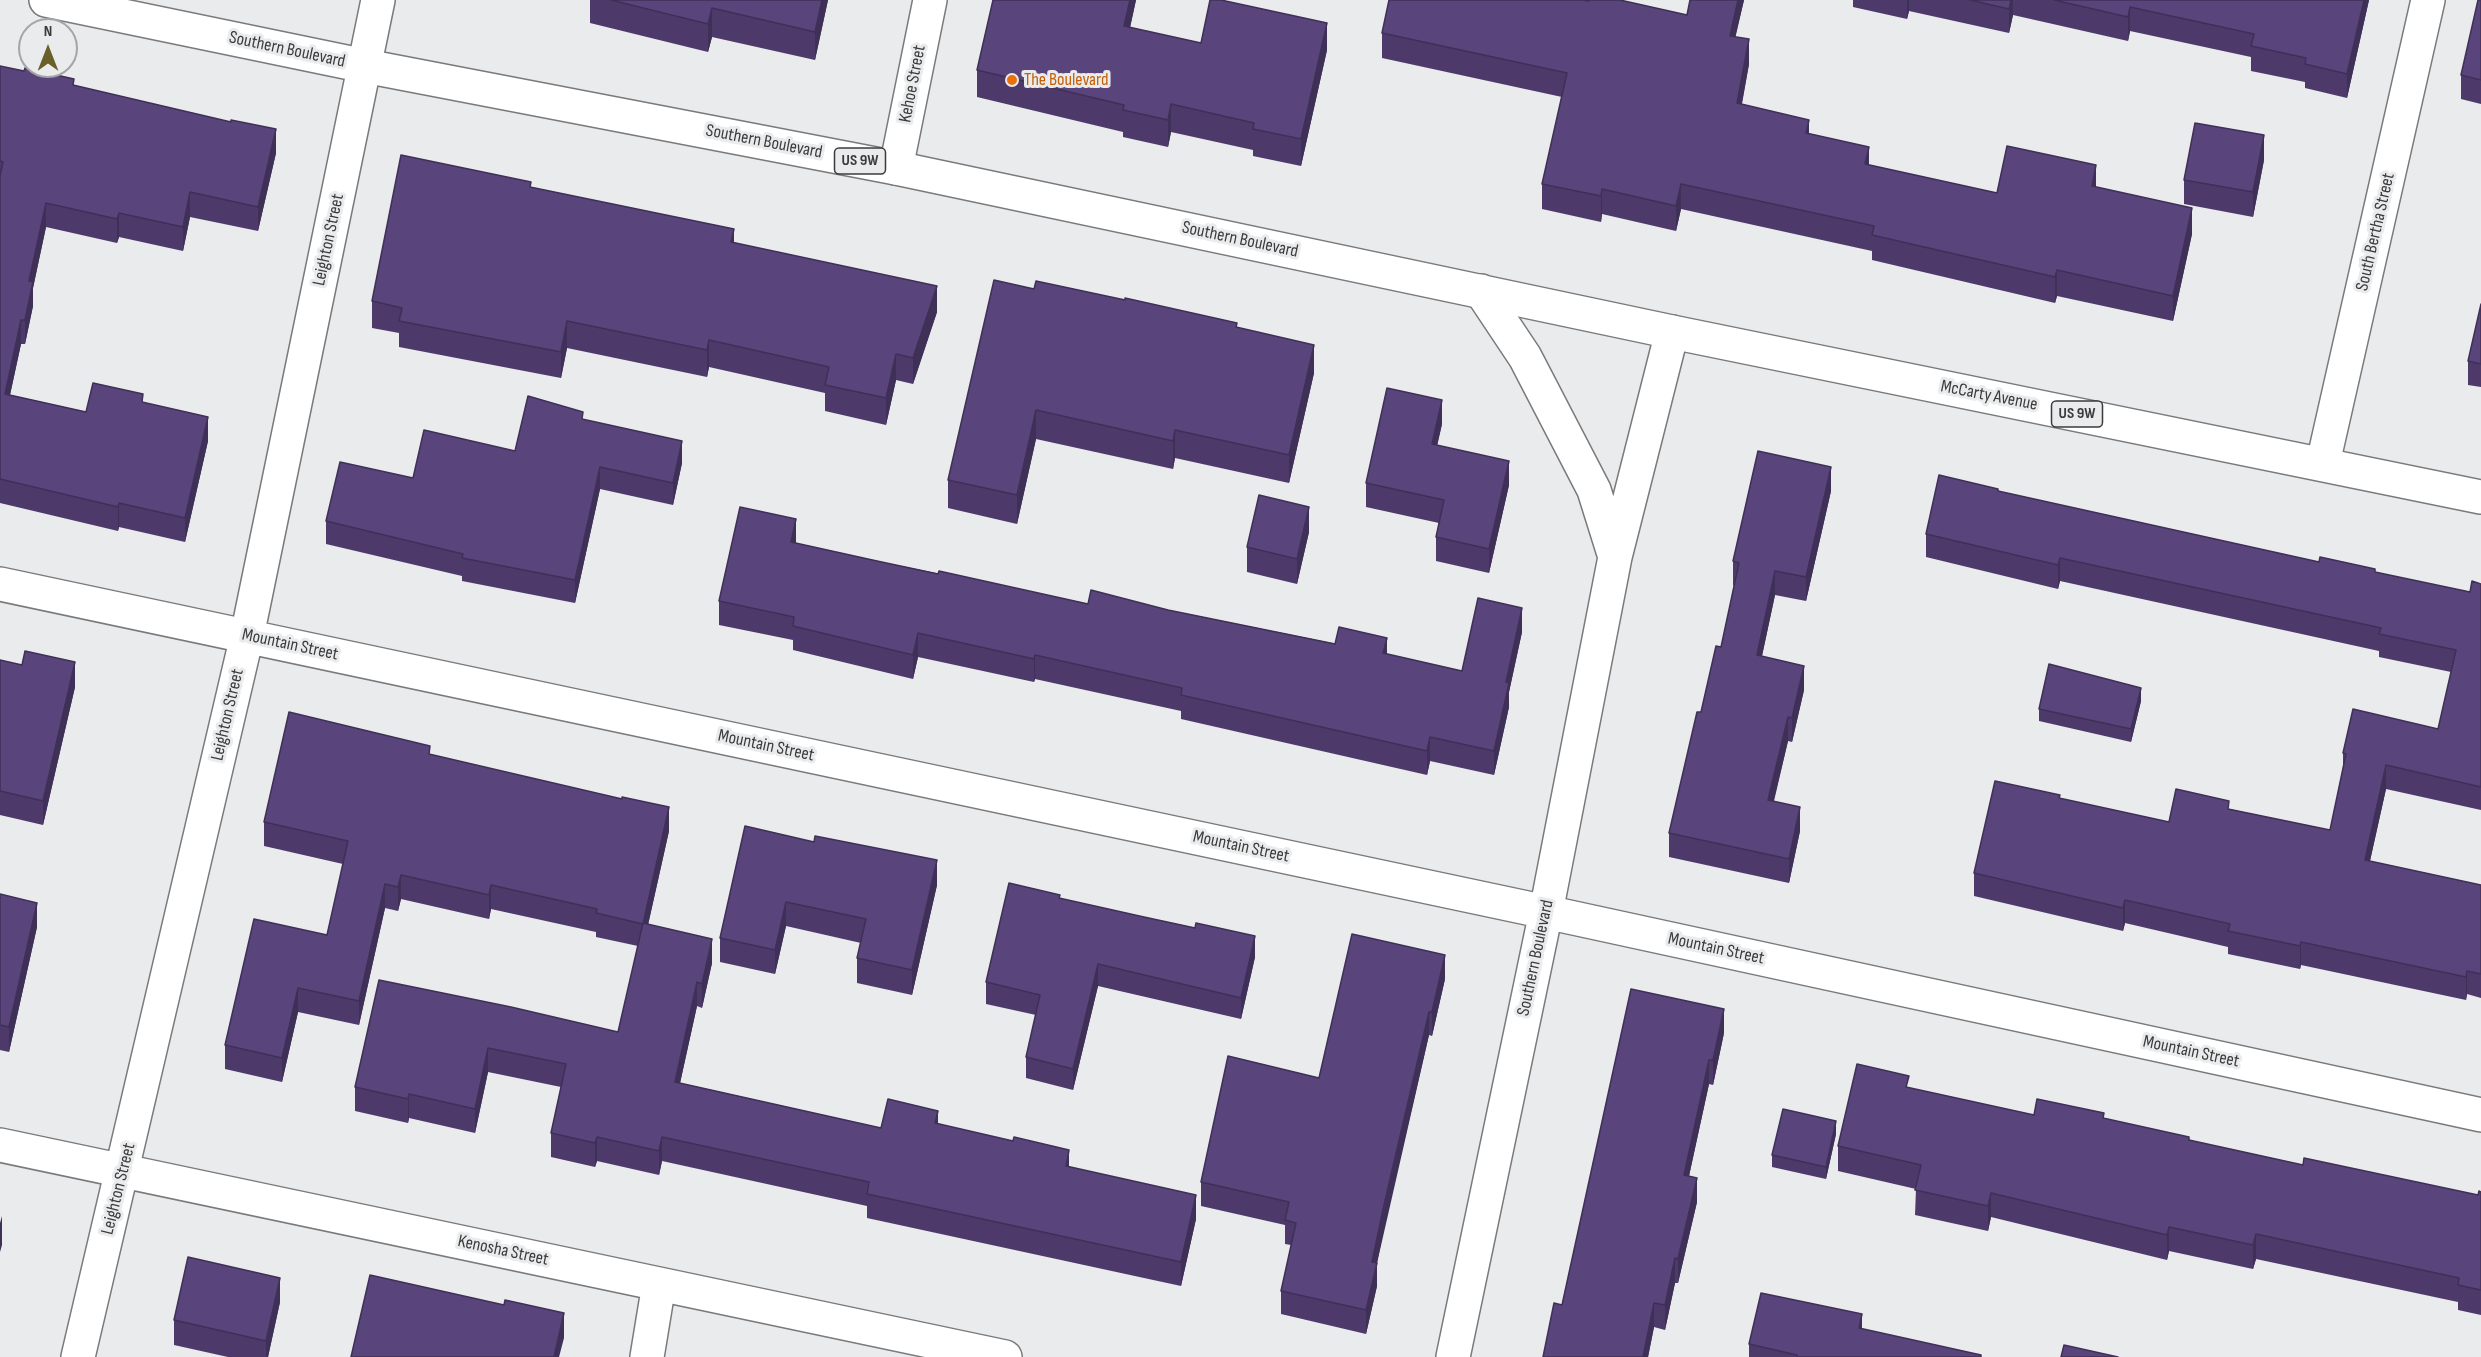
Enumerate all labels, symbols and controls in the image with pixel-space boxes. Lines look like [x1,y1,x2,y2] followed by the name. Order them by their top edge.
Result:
[18,18,78,78] north arrow
[44,22,52,41] text: N
[227,27,347,73] street label: Southern Boulevard
[895,43,931,125] street label: Kehoe Street
[1024,69,1108,91] place label: The Boulevard
[1005,73,1019,87] marker: The Boulevard
[704,120,824,164] street label: Southern Boulevard
[834,148,886,174] road number: US 9W
[2352,171,2400,293] street label: South Bertha Street
[309,192,349,288] street label: Leighton Street
[1180,217,1300,263] street label: Southern Boulevard
[1939,376,2039,416] street label: McCarty Avenue
[2052,401,2102,427] road number: US 9W
[240,624,340,666] street label: Mountain Street
[207,667,249,763] street label: Leighton Street
[716,725,816,767] street label: Mountain Street
[1191,826,1291,868] street label: Mountain Street
[1513,898,1559,1018] street label: Southern Boulevard
[1666,928,1766,970] street label: Mountain Street
[2141,1031,2241,1073] street label: Mountain Street
[97,1141,141,1237] street label: Leighton Street
[456,1231,550,1271] street label: Kenosha Street

